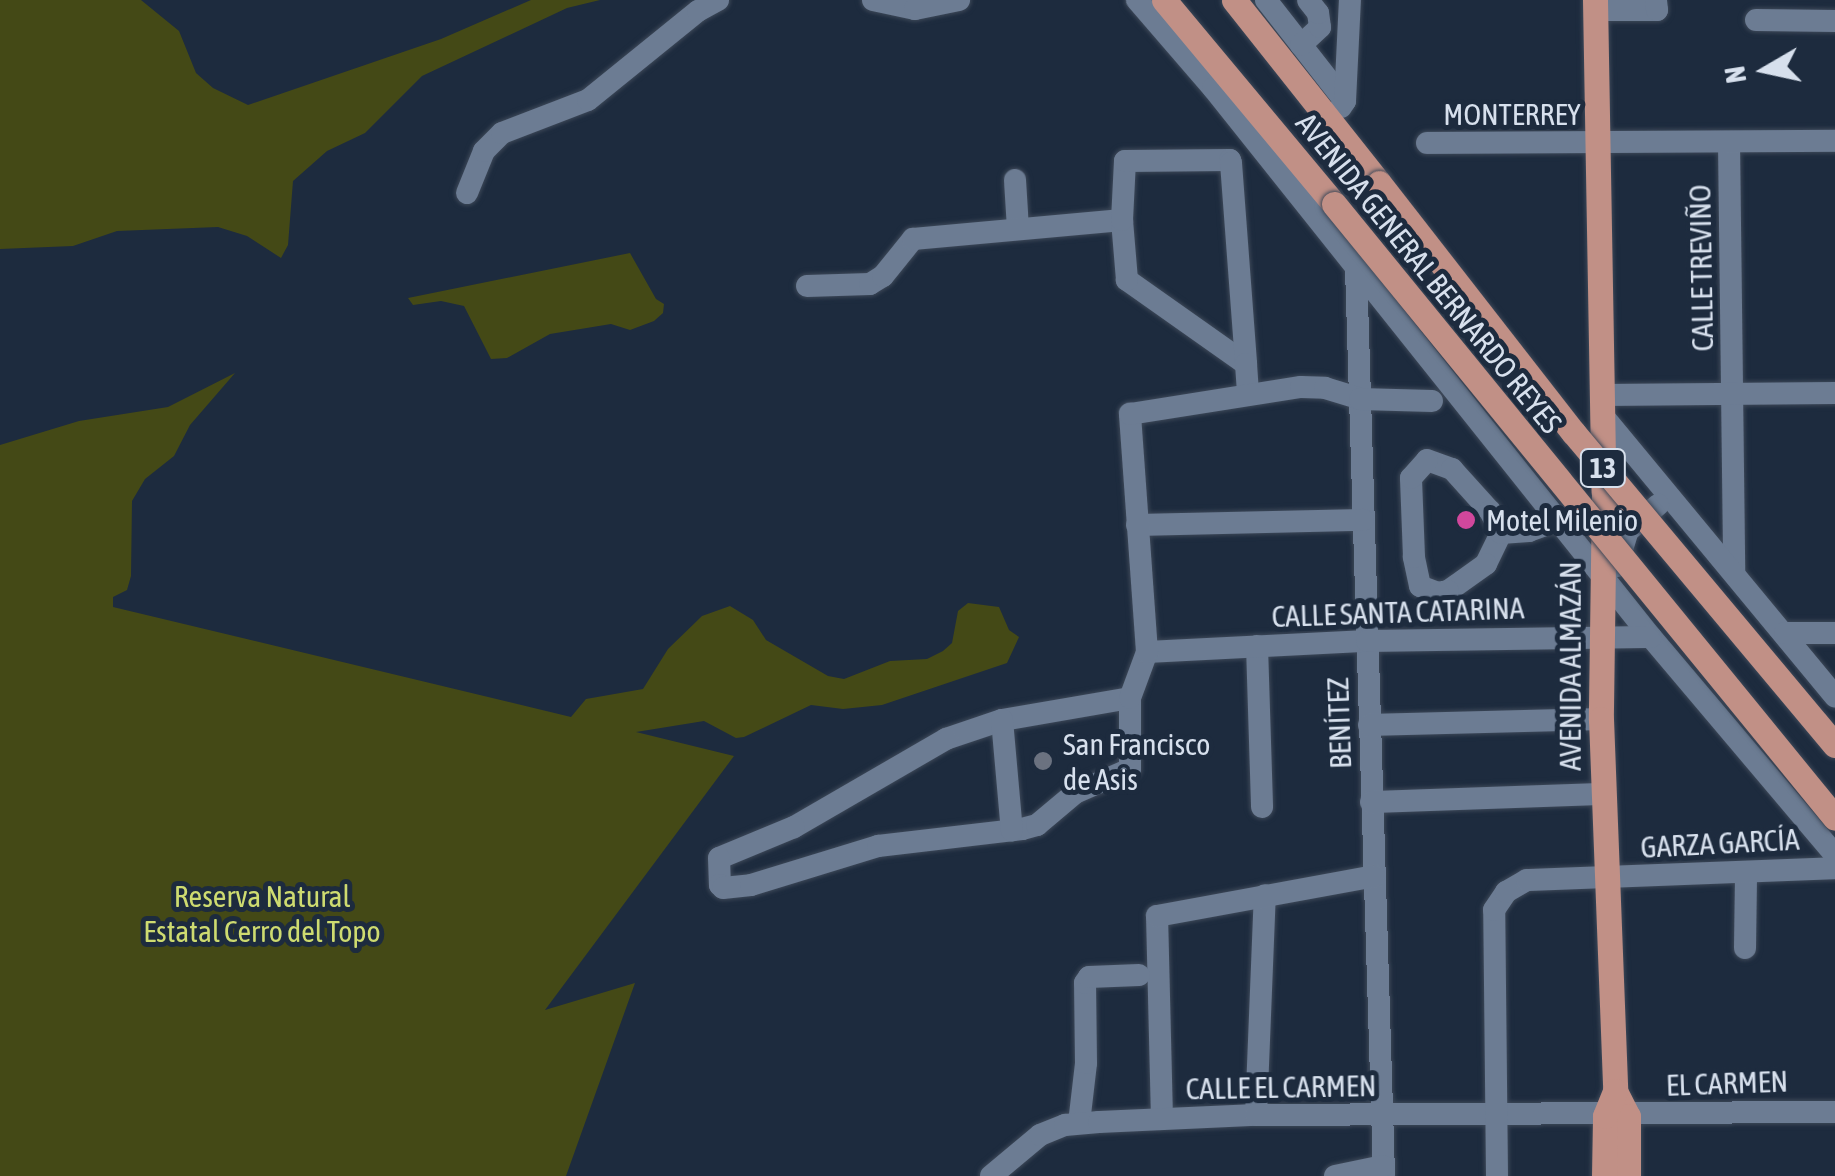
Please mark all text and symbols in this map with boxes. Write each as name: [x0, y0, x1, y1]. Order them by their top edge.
north arrow: [1715, 20, 1815, 120]
text: N: [1718, 64, 1752, 85]
street label: MONTERREY: [1443, 96, 1581, 132]
street label: AVENIDA GENERAL BERNARDO REYES: [1289, 106, 1569, 440]
street label: CALLE TREVIÑO: [1682, 184, 1720, 352]
road number: 13: [1578, 445, 1628, 491]
place label: Motel Milenio: [1486, 502, 1638, 538]
marker: Motel Milenio: [1455, 509, 1477, 531]
street label: AVENIDA ALMAZÁN: [1552, 561, 1588, 771]
street label: CALLE SANTA CATARINA: [1271, 590, 1525, 634]
street label: BENÍTEZ: [1319, 676, 1359, 770]
place label: San Francisco de Asis: [1063, 726, 1210, 796]
marker: San Francisco de Asis: [1032, 750, 1054, 772]
street label: GARZA GARCÍA: [1640, 821, 1800, 865]
park label: Reserva Natural Estatal Cerro del Topo: [143, 878, 381, 948]
street label: EL CARMEN: [1665, 1063, 1789, 1103]
street label: CALLE EL CARMEN: [1185, 1067, 1377, 1107]

